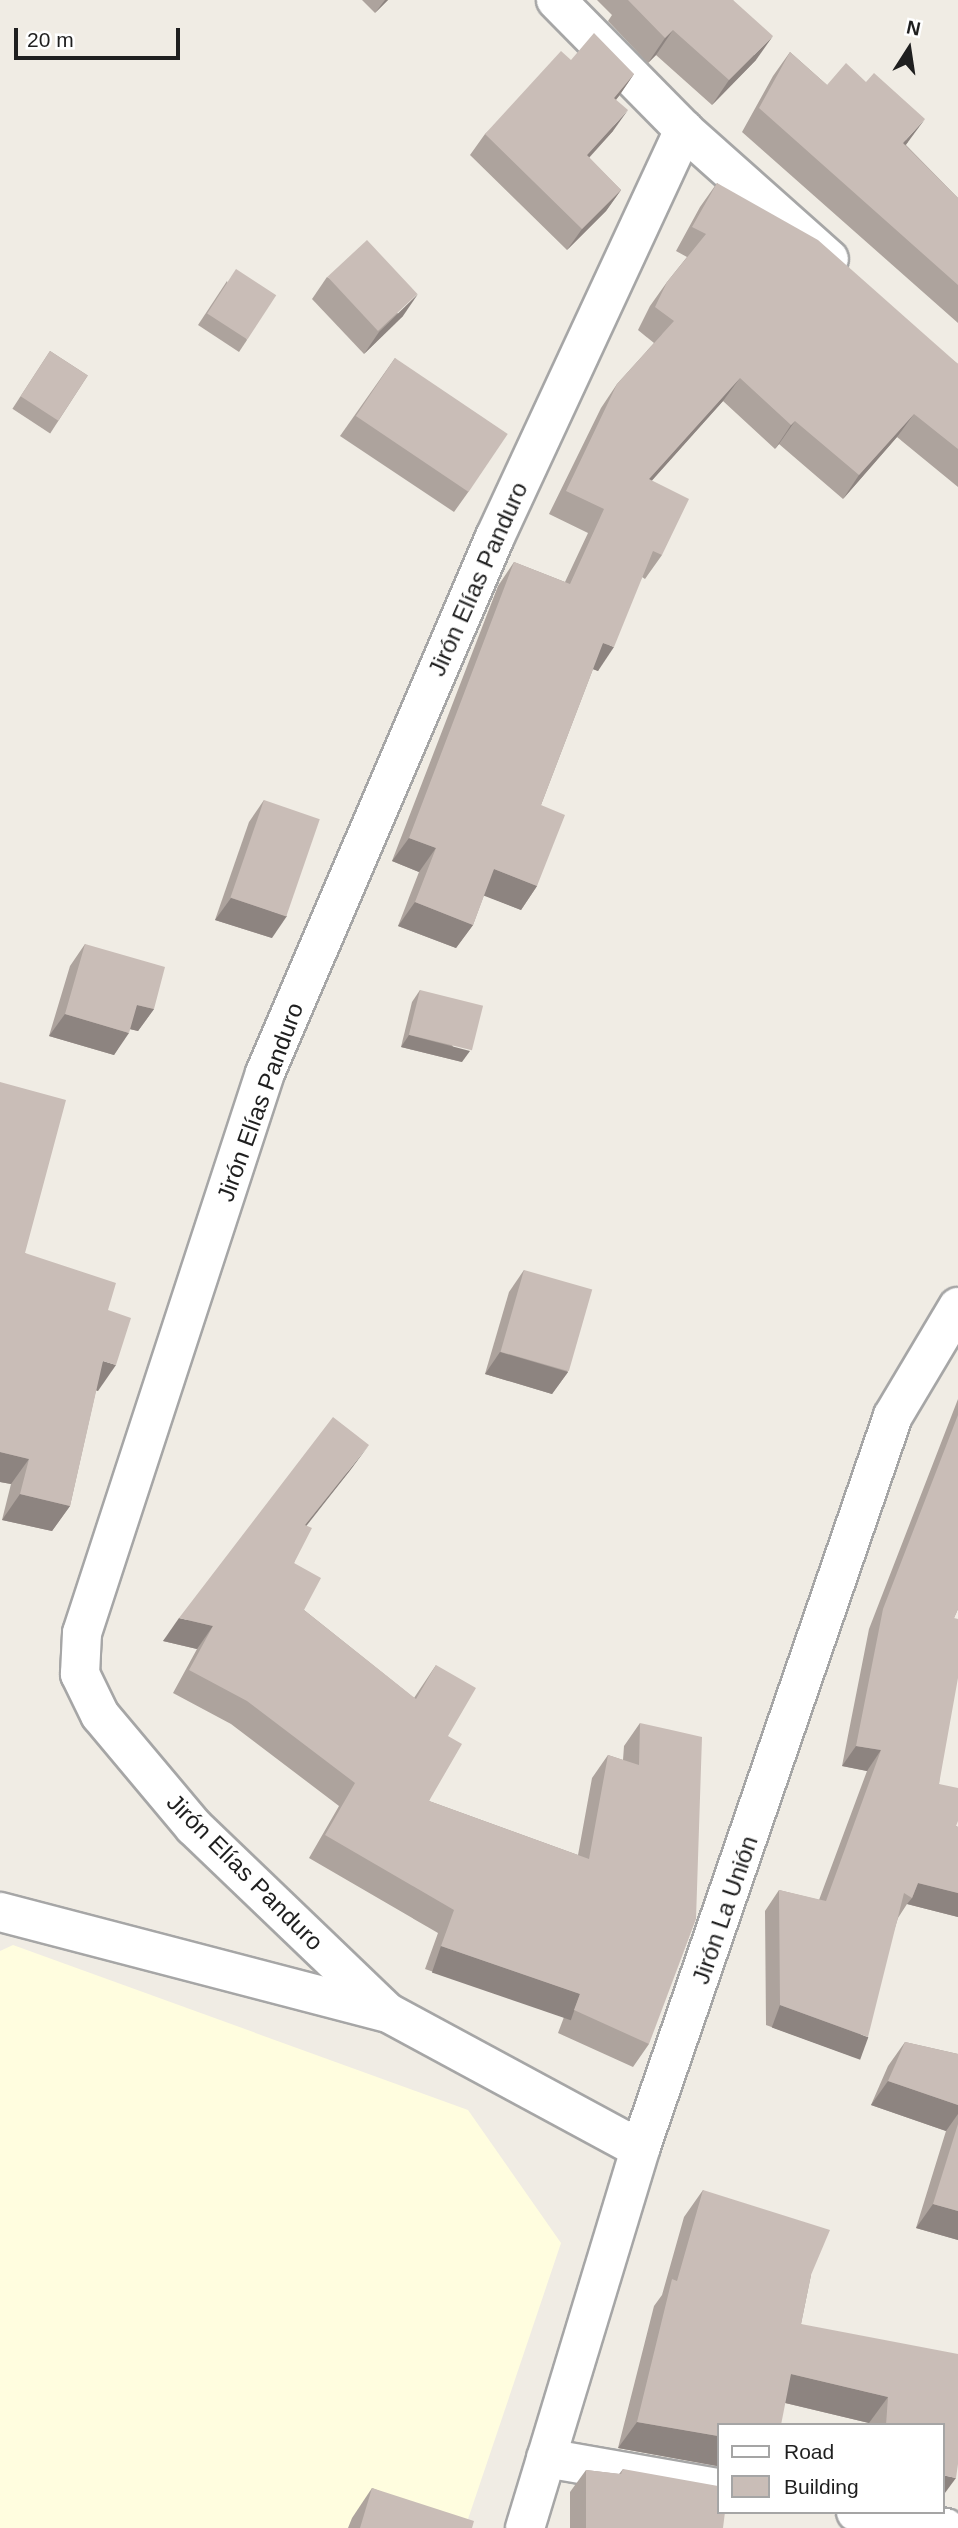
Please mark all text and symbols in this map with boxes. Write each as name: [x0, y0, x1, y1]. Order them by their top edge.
scale bar: [18, 14, 184, 58]
north arrow: [874, 14, 944, 84]
text: N: [905, 16, 922, 40]
text: 20 m: [27, 28, 74, 51]
street label: Jirón Elías Panduro: [422, 477, 534, 681]
street label: Jirón Elías Panduro: [211, 999, 309, 1205]
street label: Jirón Elías Panduro: [161, 1788, 329, 1956]
street label: Jirón La Unión: [686, 1832, 764, 1988]
legend: [716, 2423, 944, 2514]
text: Road: [784, 2440, 834, 2463]
text: Building: [784, 2475, 859, 2498]

